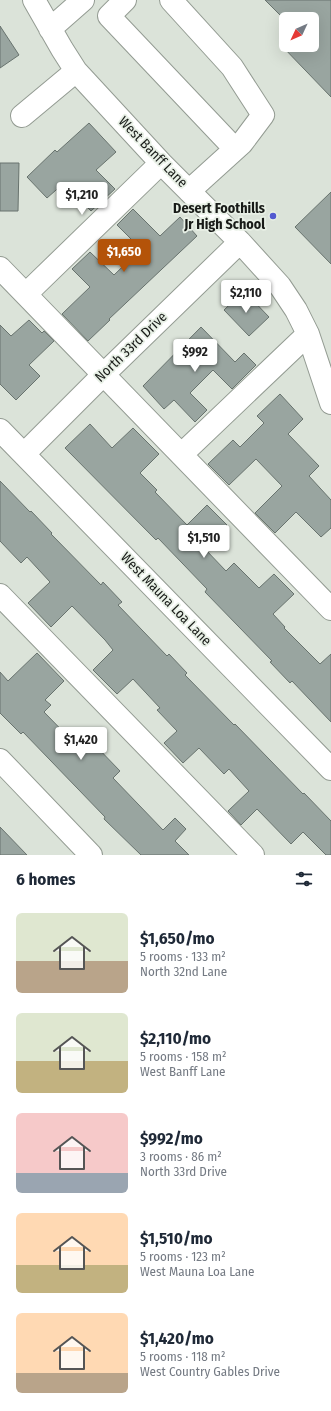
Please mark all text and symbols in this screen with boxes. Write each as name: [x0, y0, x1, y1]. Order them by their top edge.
north arrow: [279, 12, 319, 52]
map controls: [279, 12, 319, 52]
street label: West Banff Lane: [115, 113, 191, 191]
pin: $1,210: [49, 182, 115, 216]
text: $1,210: [66, 187, 98, 202]
place label: Desert Foothills Jr High School: [173, 200, 265, 233]
marker: Desert Foothills Jr High School: [268, 211, 278, 221]
pin: $1,650: [91, 239, 157, 273]
text: $1,650: [107, 244, 141, 259]
pin: $2,110: [213, 280, 279, 314]
text: $2,110: [230, 285, 262, 300]
street label: North 33rd Drive: [91, 308, 171, 386]
pin: $992: [171, 339, 219, 373]
text: $992: [182, 344, 208, 359]
pin: $1,510: [171, 525, 237, 559]
text: $1,510: [188, 530, 220, 545]
street label: West Mauna Loa Lane: [117, 549, 215, 649]
pin: $1,420: [48, 727, 114, 761]
text: $1,420: [64, 732, 98, 747]
icon: filters: [293, 868, 315, 890]
text: 6 homes: [16, 869, 75, 890]
text: $1,650/mo: [140, 928, 215, 949]
icon: home: [48, 929, 96, 977]
text: 5 rooms · 133 m²: [140, 949, 226, 964]
text: North 32nd Lane: [140, 964, 227, 979]
text: $2,110/mo: [140, 1028, 211, 1049]
icon: home: [48, 1029, 96, 1077]
text: 5 rooms · 158 m²: [140, 1049, 227, 1064]
text: West Banff Lane: [140, 1064, 226, 1079]
text: $992/mo: [140, 1128, 203, 1149]
icon: home: [48, 1129, 96, 1177]
text: 3 rooms · 86 m²: [140, 1149, 222, 1164]
text: North 33rd Drive: [140, 1164, 227, 1179]
text: $1,510/mo: [140, 1228, 212, 1249]
icon: home: [48, 1229, 96, 1277]
text: 5 rooms · 123 m²: [140, 1249, 226, 1264]
text: West Mauna Loa Lane: [140, 1264, 255, 1279]
text: $1,420/mo: [140, 1328, 214, 1349]
icon: home: [48, 1329, 96, 1377]
text: 5 rooms · 118 m²: [140, 1349, 225, 1364]
text: West Country Gables Drive: [140, 1364, 280, 1379]

